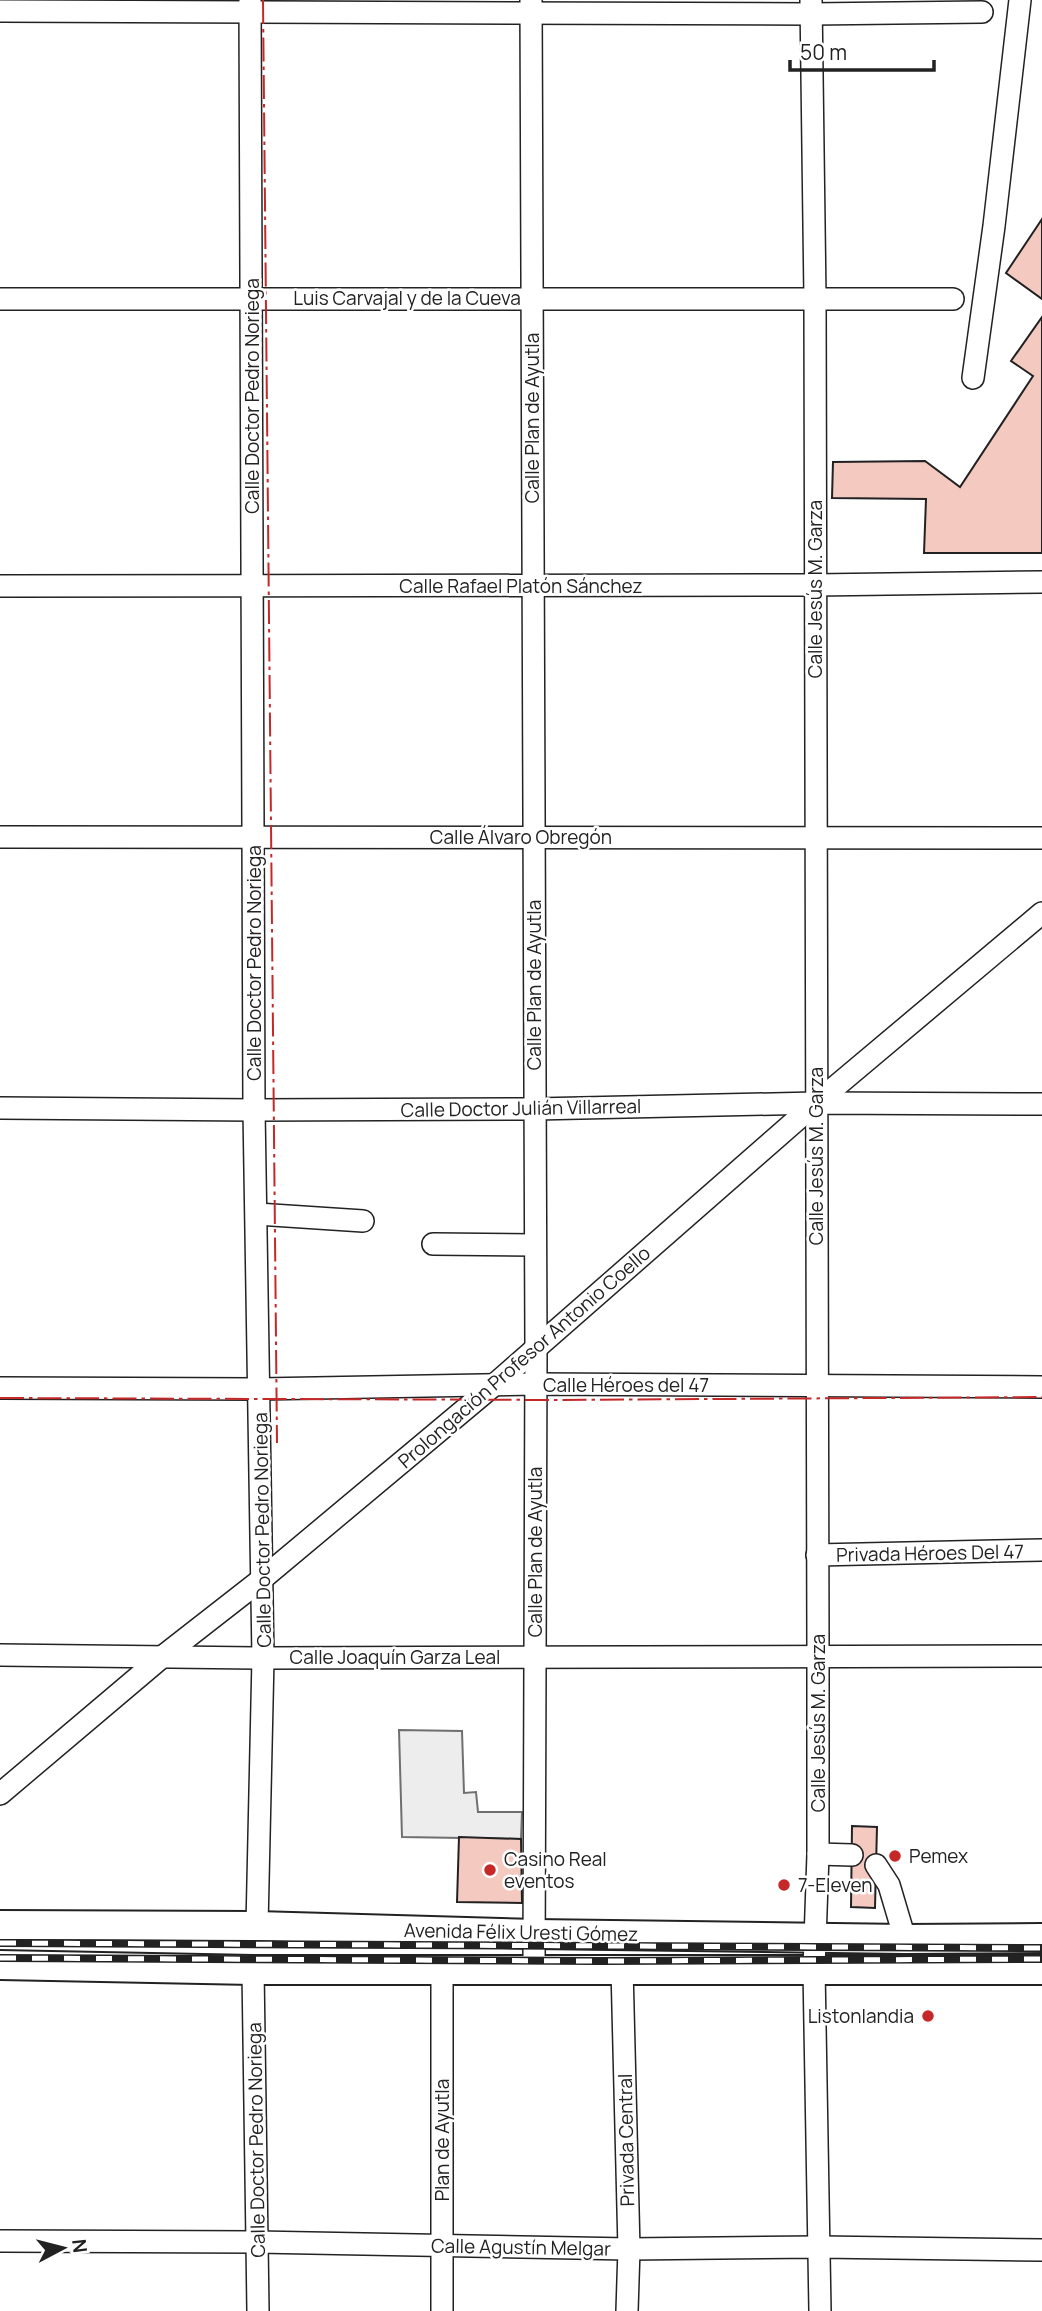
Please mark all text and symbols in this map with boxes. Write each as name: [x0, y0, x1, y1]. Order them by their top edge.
scale bar: [790, 28, 934, 72]
text: 50 m: [800, 38, 847, 66]
street label: Calle Doctor Pedro Noriega: [239, 278, 265, 514]
street label: Luis Carvajal y de la Cueva: [293, 285, 521, 311]
street label: Calle Plan de Ayutla: [519, 333, 545, 503]
street label: Calle Jesús M. Garza: [802, 500, 828, 678]
street label: Calle Rafael Platón Sánchez: [399, 573, 643, 599]
street label: Calle Álvaro Obregón: [430, 824, 612, 850]
street label: Calle Doctor Pedro Noriega: [241, 845, 267, 1081]
street label: Calle Plan de Ayutla: [521, 900, 547, 1070]
street label: Calle Jesús M. Garza: [803, 1067, 829, 1245]
street label: Calle Doctor Julián Villarreal: [401, 1093, 641, 1123]
street label: Prolongación Profesor Antonio Coello: [392, 1240, 656, 1474]
street label: Calle Héroes del 47: [543, 1372, 709, 1398]
street label: Calle Doctor Pedro Noriega: [247, 1412, 277, 1648]
street label: Calle Plan de Ayutla: [522, 1467, 548, 1637]
street label: Privada Héroes Del 47: [836, 1538, 1024, 1568]
street label: Calle Jesús M. Garza: [805, 1634, 831, 1812]
street label: Calle Joaquín Garza Leal: [290, 1644, 500, 1670]
place label: Pemex: [909, 1843, 968, 1869]
place label: Casino Real eventos: [504, 1846, 607, 1894]
marker: Pemex: [887, 1848, 903, 1864]
marker: Casino Real eventos: [482, 1862, 498, 1878]
place label: 7-Eleven: [798, 1872, 873, 1898]
marker: 7-Eleven: [776, 1877, 792, 1893]
street label: Avenida Félix Uresti Gómez: [404, 1917, 638, 1947]
place label: Listonlandia: [808, 2003, 914, 2029]
marker: Listonlandia: [920, 2008, 936, 2024]
street label: Calle Doctor Pedro Noriega: [241, 2022, 271, 2258]
street label: Privada Central: [612, 2073, 640, 2207]
street label: Plan de Ayutla: [429, 2079, 455, 2201]
north arrow: [28, 2213, 98, 2283]
street label: Calle Agustín Melgar: [431, 2232, 611, 2262]
text: N: [66, 2238, 94, 2254]

